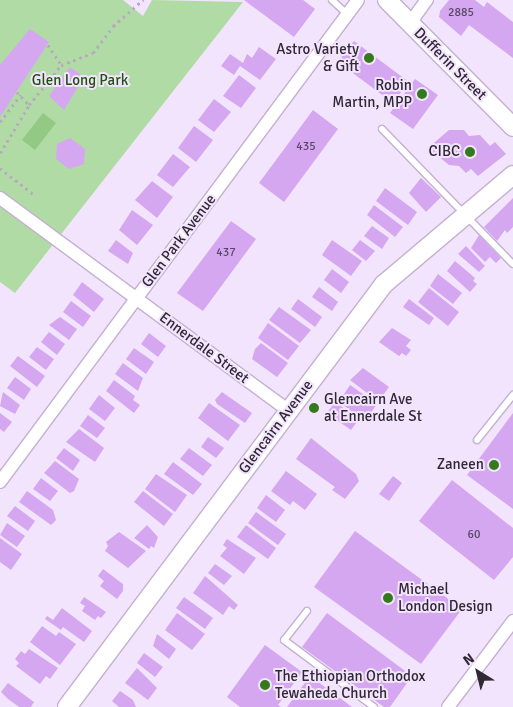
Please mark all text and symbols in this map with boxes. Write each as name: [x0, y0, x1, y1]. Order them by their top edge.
house number: 2885: [448, 6, 474, 20]
street label: Dufferin Street: [410, 24, 490, 104]
place label: Astro Variety & Gift: [276, 40, 359, 75]
marker: Astro Variety & Gift: [363, 52, 375, 64]
park label: Glen Long Park: [32, 72, 128, 90]
place label: Robin Martin, MPP: [332, 76, 412, 111]
marker: Robin Martin, MPP: [416, 88, 428, 100]
house number: 435: [296, 140, 316, 154]
place label: CIBC: [429, 143, 460, 161]
marker: CIBC: [464, 146, 476, 158]
street label: Glen Park Avenue: [138, 191, 220, 291]
house number: 437: [216, 246, 236, 260]
street label: Ennerdale Street: [156, 308, 252, 388]
street label: Glencairn Avenue: [235, 377, 317, 477]
place label: Glencairn Ave at Ennerdale St: [324, 390, 422, 425]
marker: Glencairn Ave at Ennerdale St: [308, 402, 320, 414]
place label: Zaneen: [437, 456, 484, 474]
marker: Zaneen: [488, 459, 500, 471]
house number: 60: [468, 528, 480, 542]
place label: Michael London Design: [398, 580, 493, 615]
marker: Michael London Design: [382, 592, 394, 604]
north arrow: [453, 647, 503, 697]
text: N: [460, 650, 478, 669]
place label: The Ethiopian Orthodox Tewaheda Church: [275, 667, 425, 702]
marker: The Ethiopian Orthodox Tewaheda Church: [259, 679, 271, 691]

